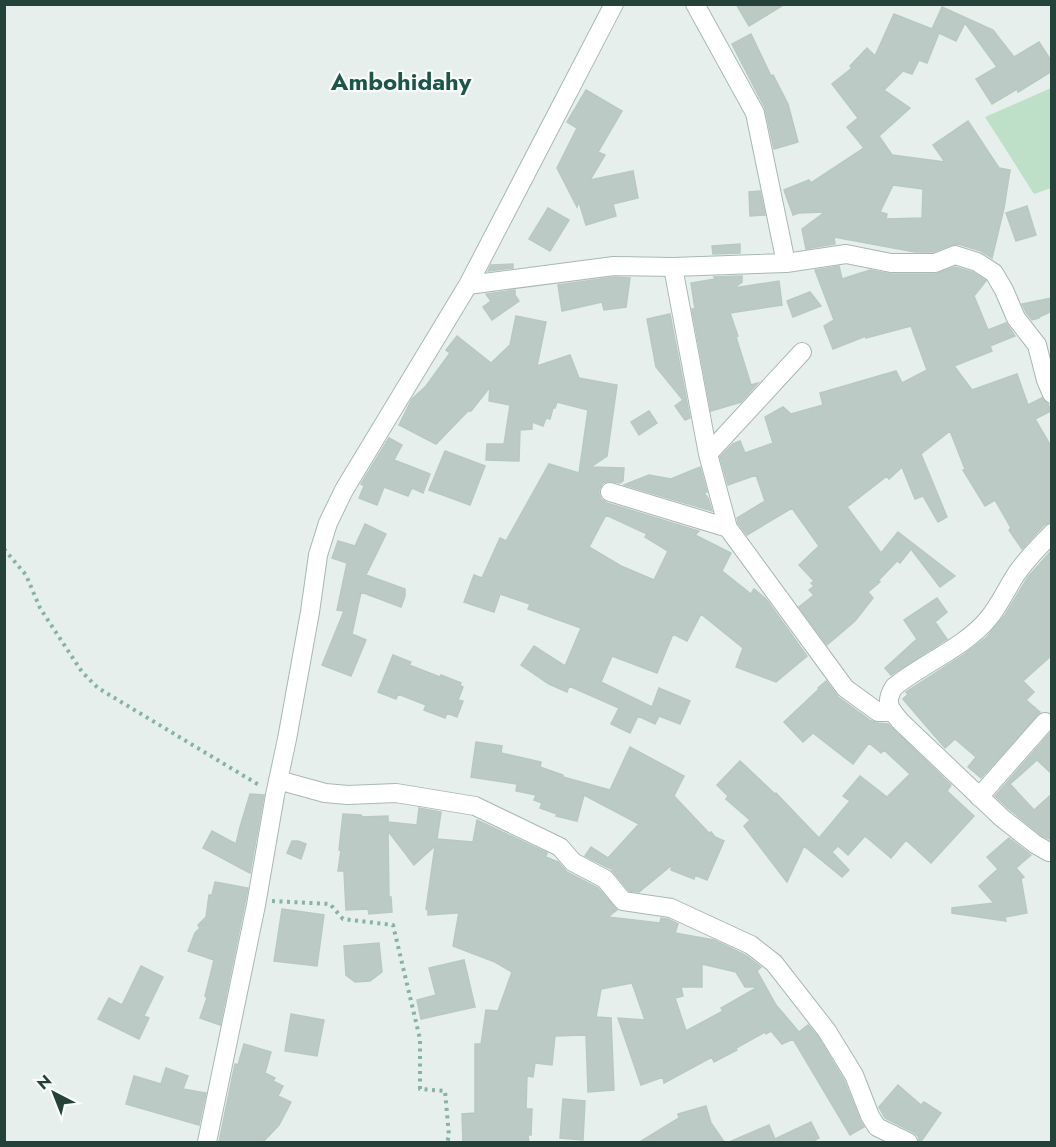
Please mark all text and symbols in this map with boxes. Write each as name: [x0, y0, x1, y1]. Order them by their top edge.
district label: Ambohidahy: [330, 64, 472, 99]
north arrow: [24, 1063, 84, 1123]
text: N: [32, 1069, 57, 1095]

